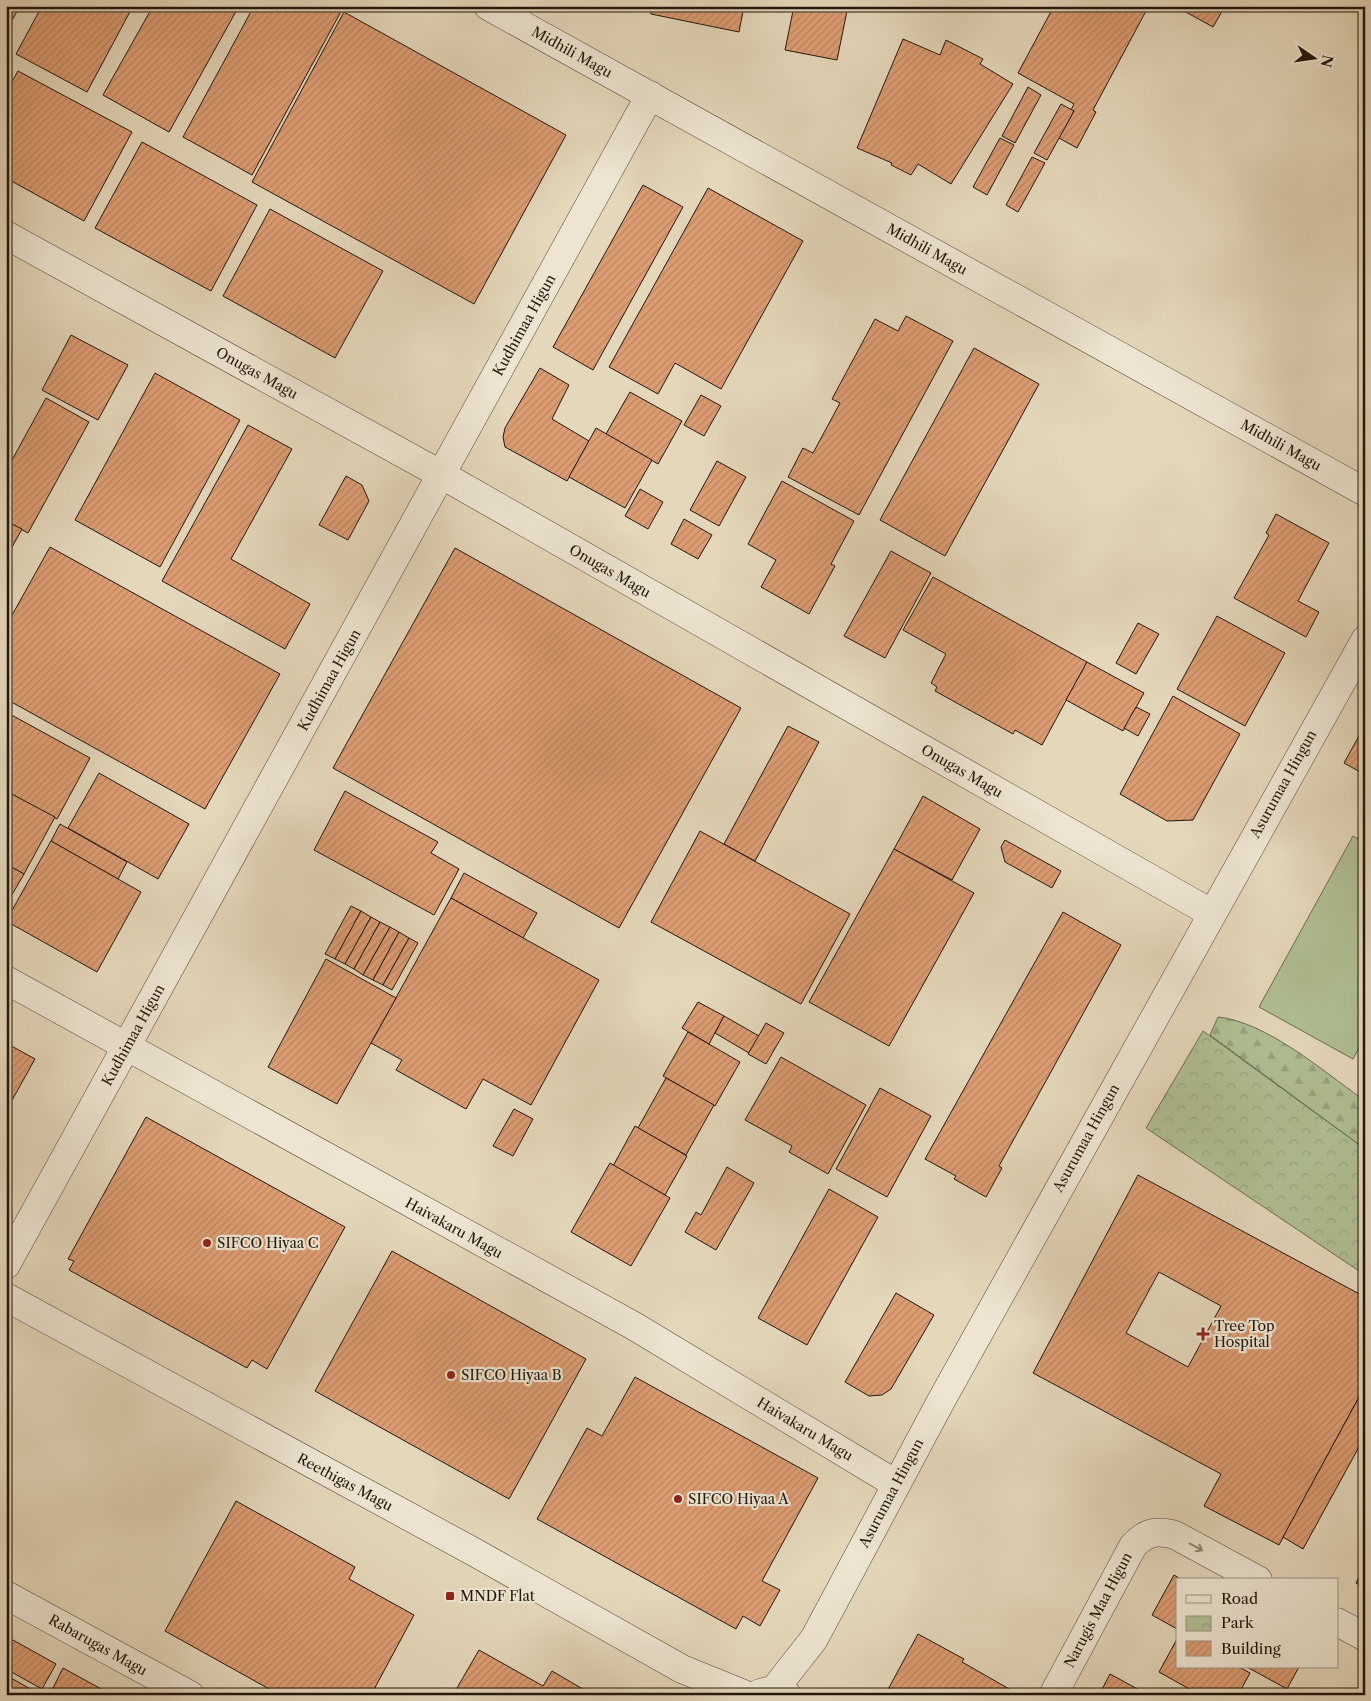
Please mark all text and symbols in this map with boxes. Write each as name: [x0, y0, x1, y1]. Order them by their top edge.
street label: Midhili Magu: [528, 22, 616, 82]
north arrow: [1288, 32, 1338, 82]
text: N: [1317, 53, 1337, 69]
street label: Midhili Magu: [883, 219, 971, 279]
street label: Kudhimaa Higun: [489, 271, 559, 379]
street label: Onugas Magu: [213, 343, 301, 403]
street label: Midhili Magu: [1237, 415, 1325, 475]
street label: Onugas Magu: [566, 540, 654, 602]
street label: Kudhimaa Higun: [294, 626, 364, 734]
street label: Asurumaa Hingun: [1245, 727, 1320, 842]
street label: Onugas Magu: [918, 740, 1006, 802]
street label: Kudhimaa Higun: [98, 981, 168, 1089]
street label: Asurumaa Hingun: [1048, 1081, 1123, 1196]
street label: Haivakaru Magu: [402, 1194, 506, 1262]
place label: SIFCO Hiyaa C: [217, 1234, 319, 1252]
marker: SIFCO Hiyaa C: [201, 1237, 213, 1249]
place label: Tree Top Hospital: [1214, 1317, 1275, 1351]
marker: Tree Top Hospital: [1196, 1327, 1210, 1341]
place label: SIFCO Hiyaa B: [461, 1366, 562, 1384]
marker: SIFCO Hiyaa B: [445, 1369, 457, 1381]
street label: Haivakaru Magu: [754, 1393, 857, 1465]
street label: Asurumaa Hingun: [854, 1435, 927, 1551]
street label: Reethigas Magu: [294, 1449, 396, 1515]
place label: SIFCO Hiyaa A: [688, 1490, 789, 1508]
marker: SIFCO Hiyaa A: [672, 1493, 684, 1505]
one-way arrow: [1188, 1543, 1203, 1552]
street label: Narugis Maa Higun: [1060, 1549, 1136, 1671]
legend: [1176, 1578, 1338, 1668]
place label: MNDF Flat: [460, 1587, 535, 1605]
text: Road: [1221, 1589, 1258, 1608]
marker: MNDF Flat: [444, 1590, 456, 1602]
street label: Rabarugas Magu: [46, 1610, 151, 1680]
text: Park: [1221, 1613, 1255, 1632]
text: Building: [1221, 1639, 1281, 1658]

